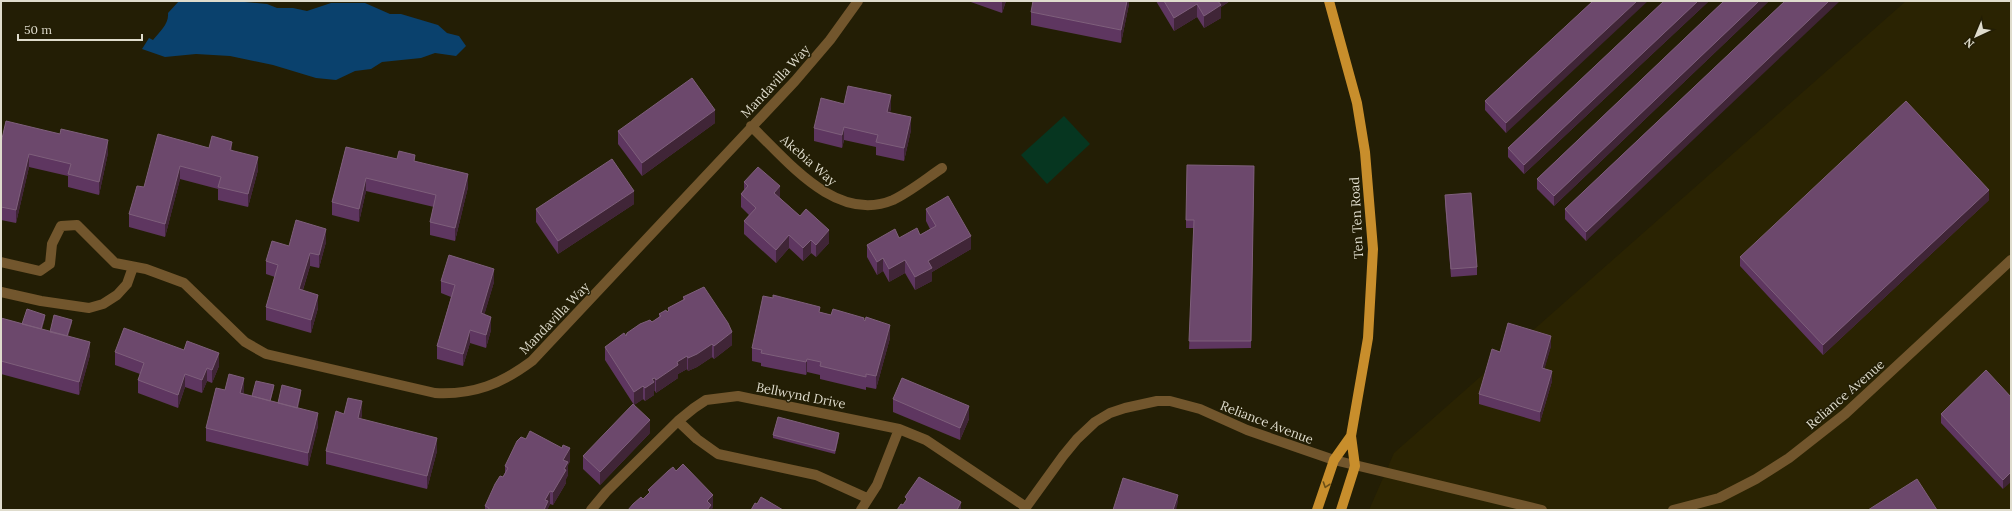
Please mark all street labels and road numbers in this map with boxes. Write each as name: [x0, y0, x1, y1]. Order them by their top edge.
street label: Mandavilla Way: [737, 41, 814, 122]
street label: Akebia Way: [776, 131, 840, 190]
street label: Ten Ten Road: [1346, 176, 1367, 259]
street label: Mandavilla Way: [516, 278, 593, 358]
street label: Reliance Avenue: [1803, 356, 1888, 433]
street label: Bellwynd Drive: [755, 378, 847, 413]
street label: Reliance Avenue: [1218, 397, 1316, 448]

